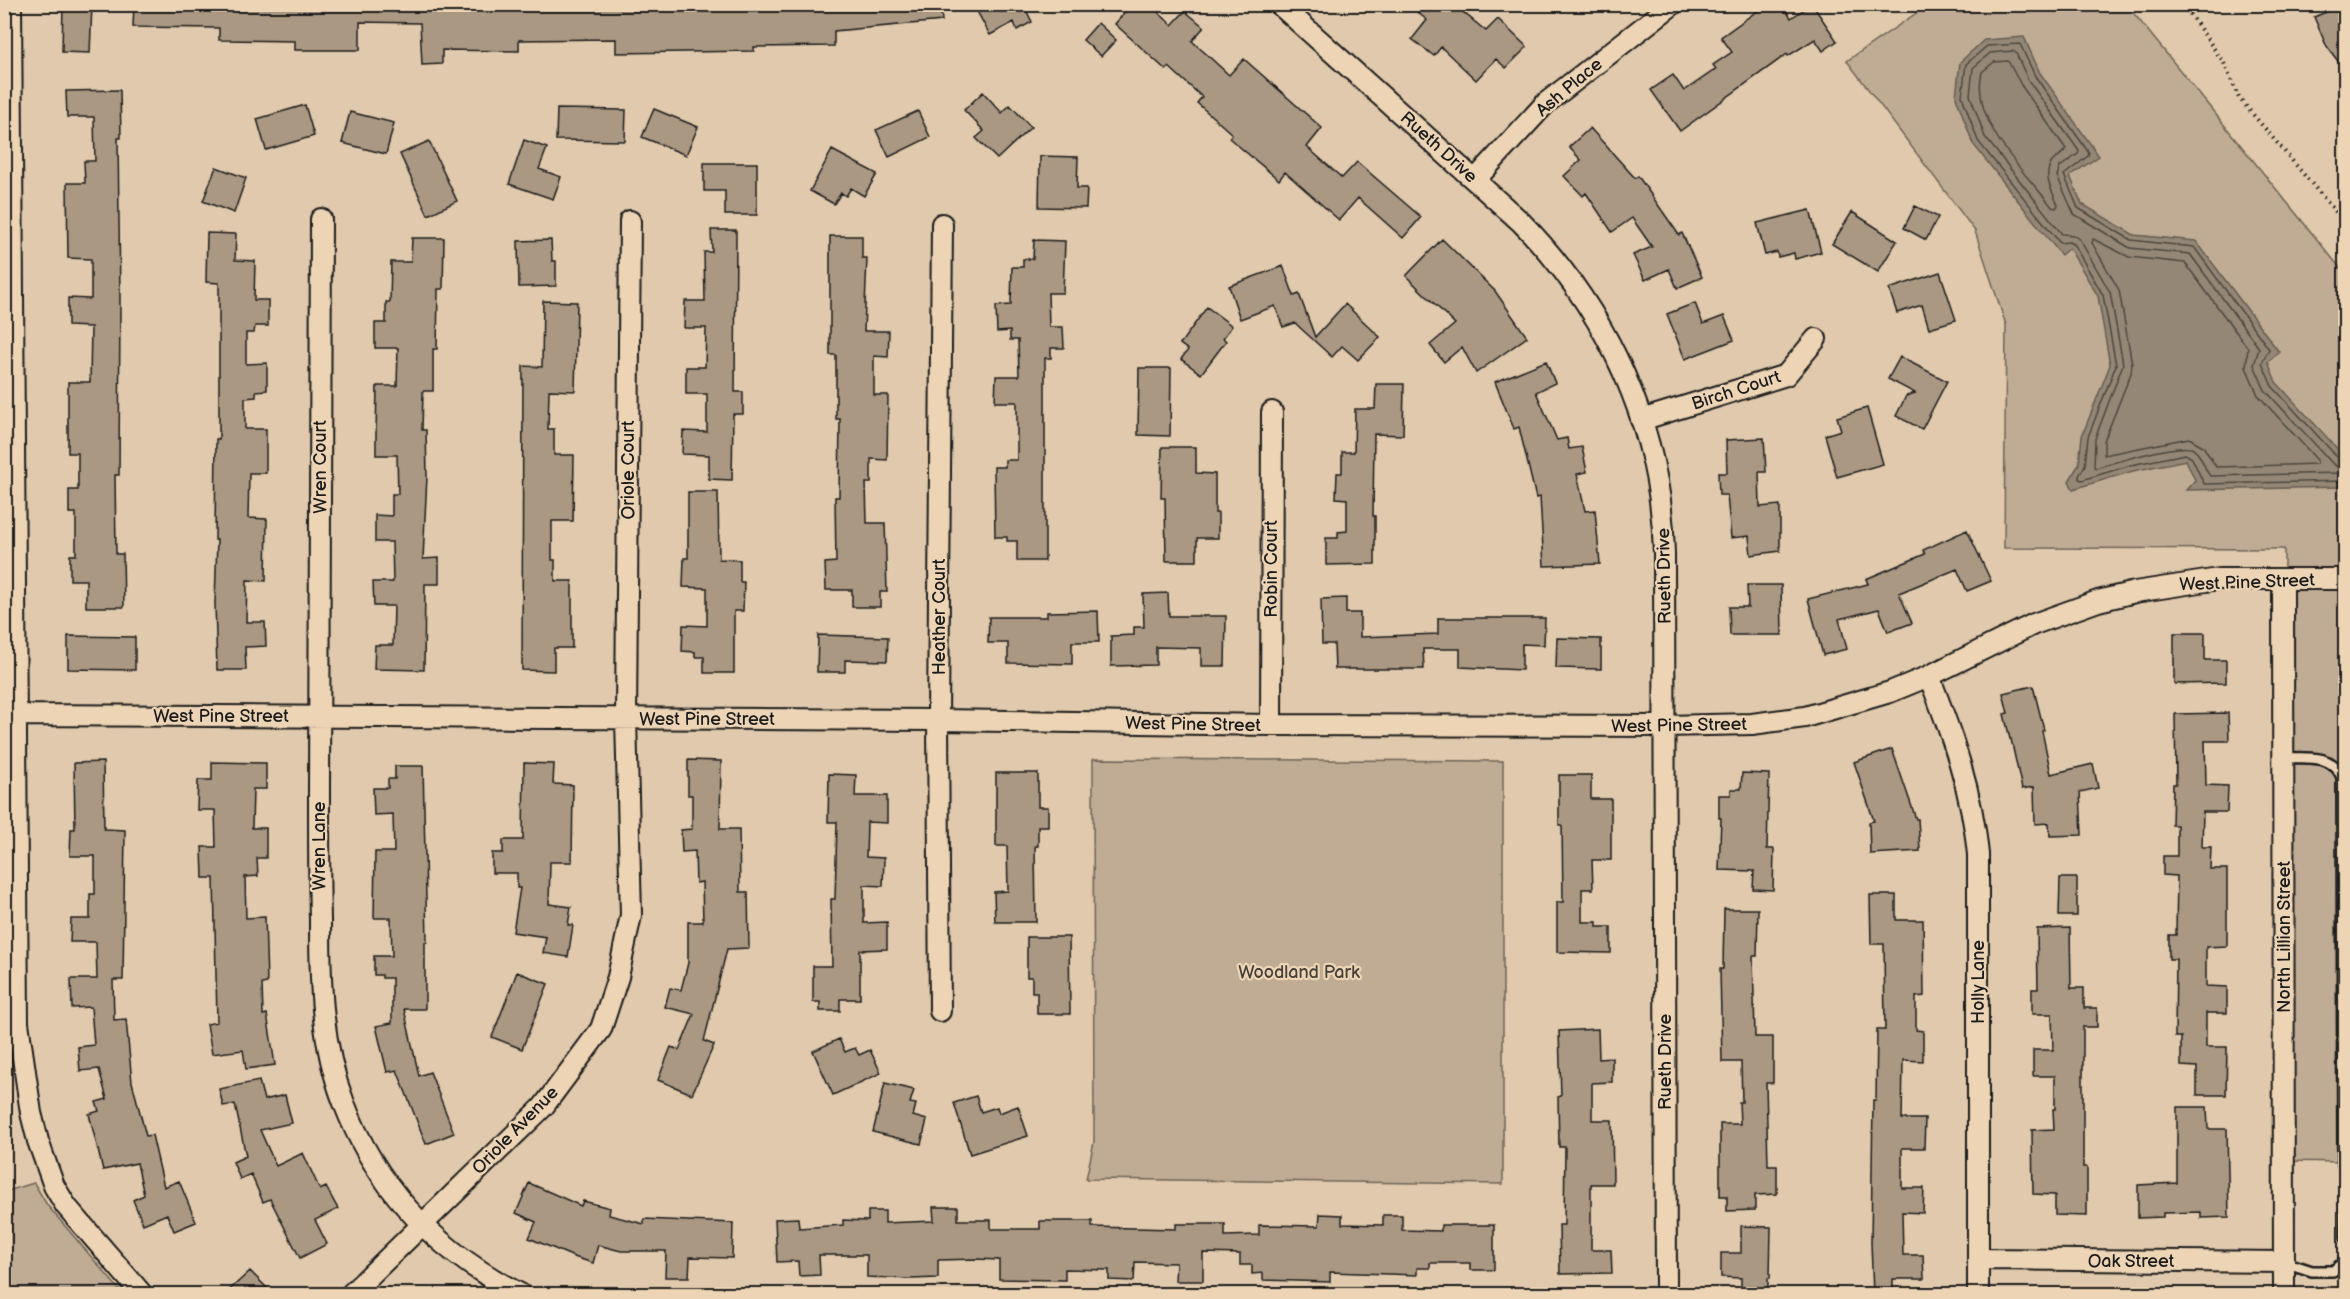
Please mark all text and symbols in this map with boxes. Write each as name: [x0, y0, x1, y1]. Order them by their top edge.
street label: Ash Place: [1532, 54, 1607, 121]
street label: Rueth Drive: [1396, 107, 1482, 188]
street label: Birch Court: [1689, 366, 1784, 415]
street label: Wren Court: [310, 420, 331, 514]
street label: Oriole Court: [618, 420, 639, 520]
street label: Robin Court: [1261, 520, 1282, 618]
street label: Rueth Drive: [1653, 527, 1676, 624]
street label: Heather Court: [929, 558, 950, 675]
street label: West Pine Street: [2179, 570, 2316, 595]
street label: West Pine Street: [153, 706, 289, 727]
street label: West Pine Street: [639, 709, 775, 730]
street label: West Pine Street: [1125, 713, 1261, 736]
street label: West Pine Street: [1611, 714, 1747, 737]
street label: Wren Lane: [309, 801, 330, 891]
street label: North Lillian Street: [2274, 861, 2295, 1013]
street label: Holly Lane: [1968, 940, 1989, 1024]
park label: Woodland Park: [1238, 962, 1360, 983]
street label: Rueth Drive: [1655, 1014, 1676, 1110]
street label: Oriole Avenue: [468, 1082, 563, 1179]
street label: Oak Street: [2088, 1251, 2175, 1272]

